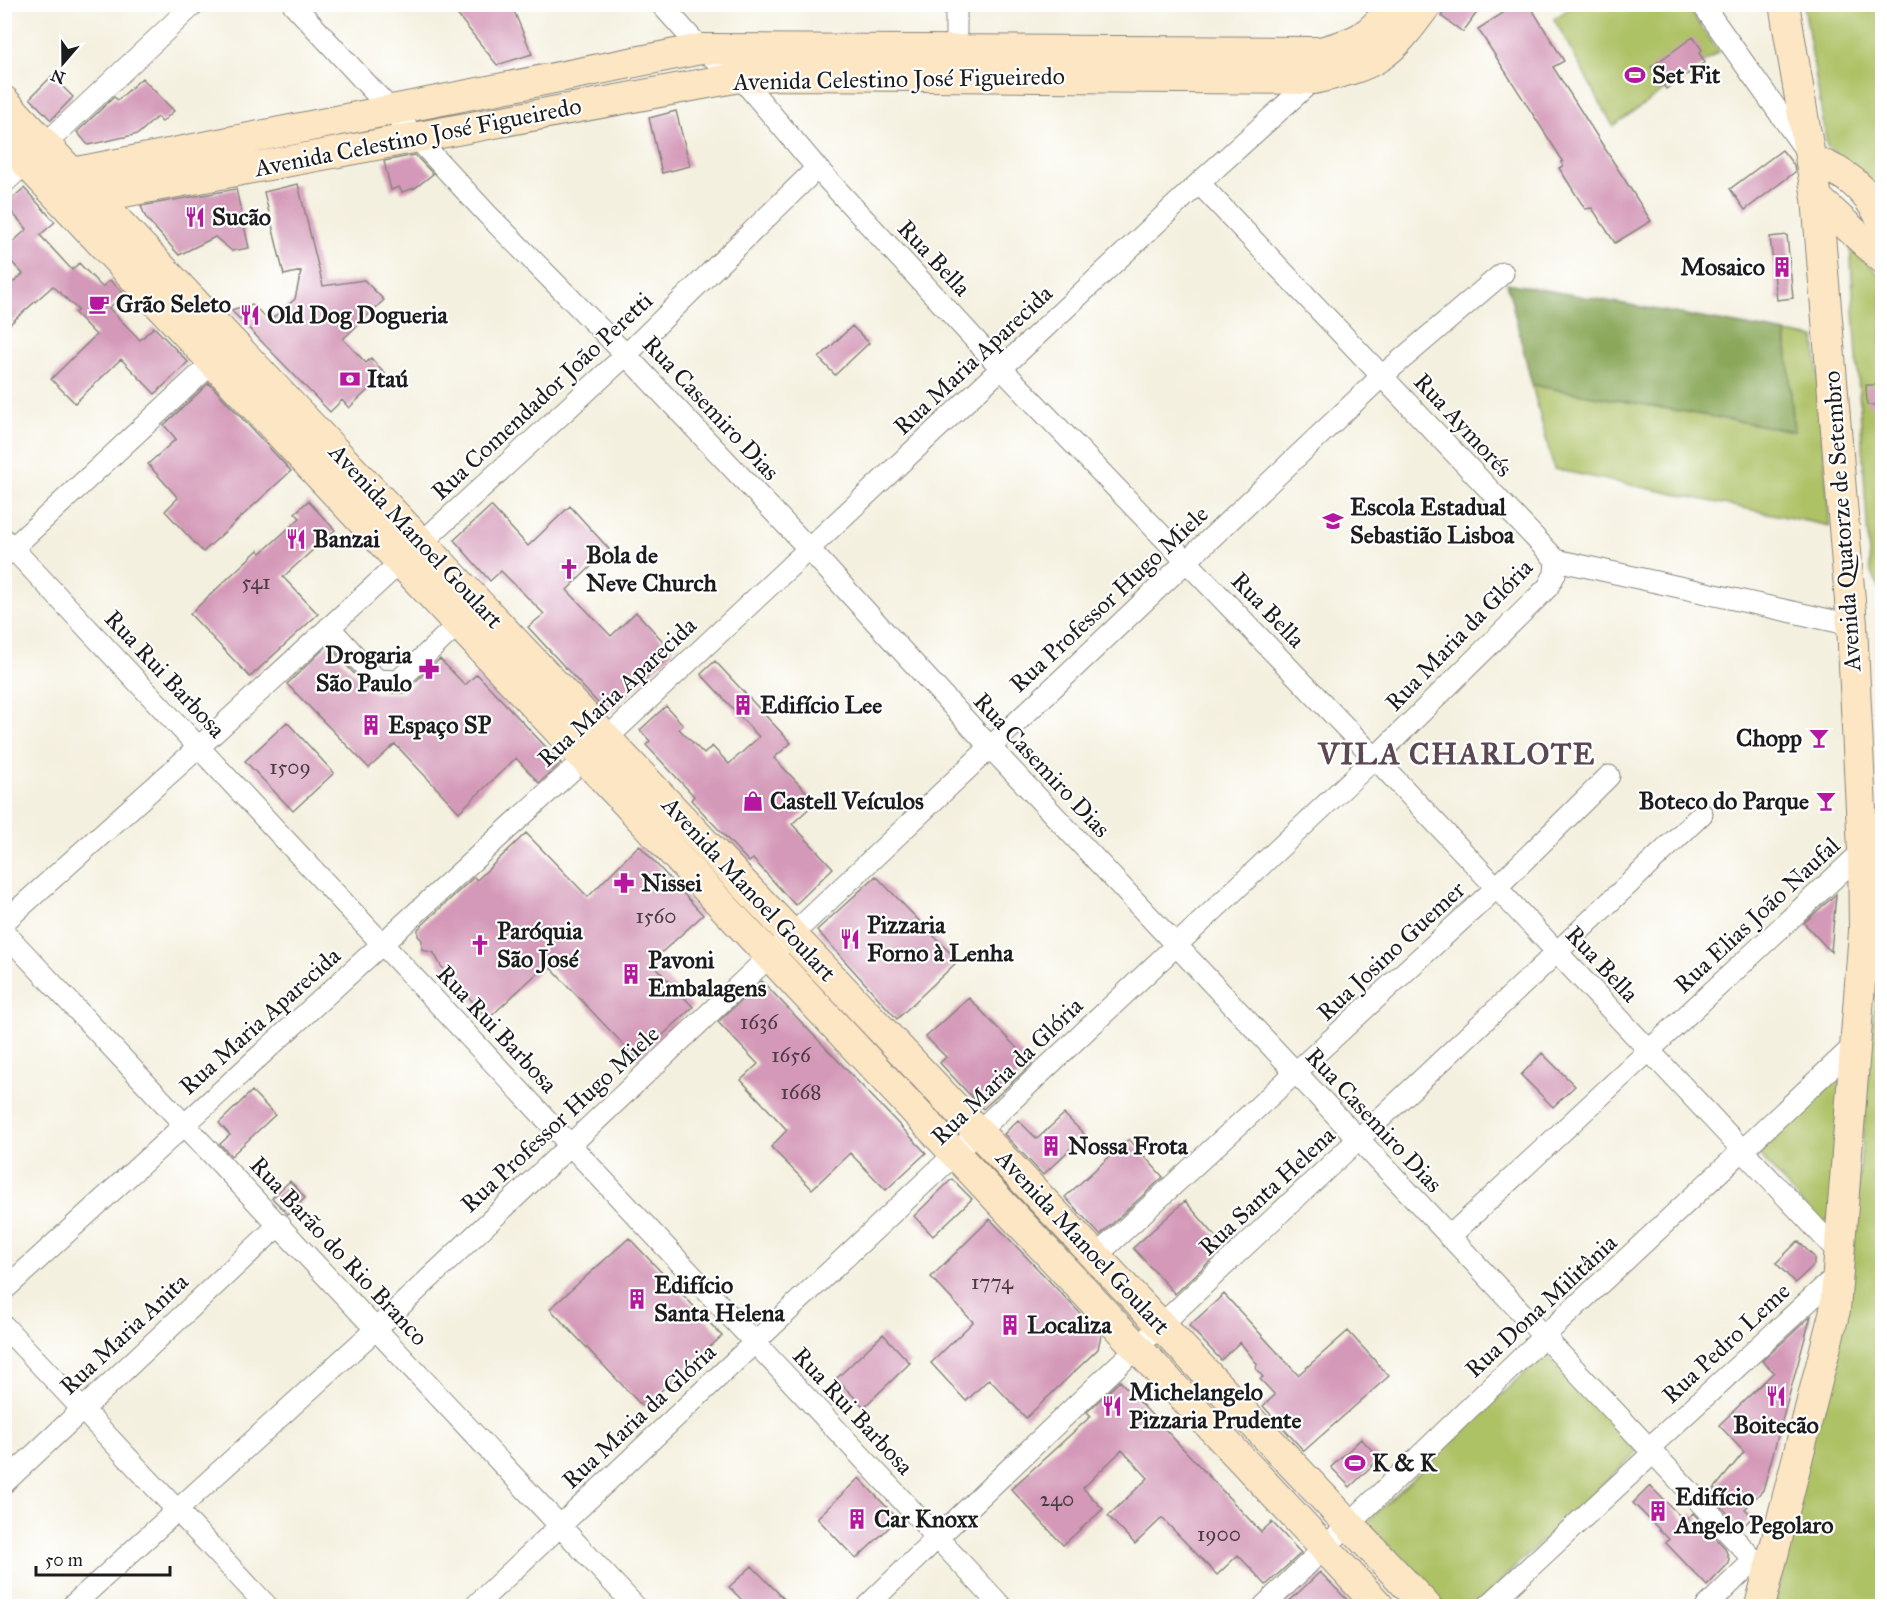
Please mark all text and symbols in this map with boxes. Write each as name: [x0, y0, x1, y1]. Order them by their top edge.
north arrow: [33, 33, 93, 93]
place label: Set Fit: [1652, 60, 1721, 90]
street label: Avenida Celestino José Figueiredo: [732, 61, 1065, 97]
sports icon: Set Fit: [1623, 63, 1647, 87]
text: N: [48, 65, 68, 88]
street label: Avenida Celestino José Figueiredo: [251, 91, 584, 184]
place label: Sucão: [212, 202, 271, 232]
restaurant icon: Sucão: [183, 205, 207, 229]
street label: Rua Bella: [891, 213, 978, 303]
place label: Mosaico: [1680, 252, 1765, 282]
building icon: Mosaico: [1770, 255, 1794, 279]
street label: Rua Maria Aparecida: [887, 278, 1059, 441]
street label: Rua Comendador João Peretti: [425, 285, 659, 506]
place label: Grão Seleto: [116, 289, 231, 319]
cafe icon: Grão Seleto: [87, 292, 111, 316]
place label: Old Dog Dogueria: [267, 300, 449, 330]
restaurant icon: Old Dog Dogueria: [238, 303, 262, 327]
street label: Rua Casemiro Dias: [636, 329, 786, 487]
place label: Itaú: [367, 364, 408, 394]
bank icon: Itaú: [338, 367, 362, 391]
street label: Rua Aymorés: [1407, 367, 1519, 483]
street label: Avenida Quatorze de Setembro: [1817, 370, 1868, 673]
street label: Avenida Manoel Goulart: [322, 437, 510, 635]
place label: Escola Estadual Sebastião Lisboa: [1350, 492, 1515, 550]
street label: Rua Professor Hugo Miele: [1003, 499, 1215, 699]
school or university icon: Escola Estadual Sebastião Lisboa: [1321, 509, 1345, 533]
place label: Banzai: [313, 524, 380, 554]
restaurant icon: Banzai: [284, 527, 308, 551]
place label: Bola de Neve Church: [586, 540, 718, 598]
street label: Rua Maria da Glória: [1379, 552, 1540, 717]
church icon: Bola de Neve Church: [557, 557, 581, 581]
street label: Rua Bella: [1225, 566, 1312, 655]
house number: 541: [241, 569, 271, 595]
street label: Rua Rui Barbosa: [98, 604, 232, 745]
street label: Rua Maria Aparecida: [531, 610, 703, 773]
place label: Drogaria São Paulo: [316, 640, 413, 698]
pharmacy icon: Drogaria São Paulo: [417, 657, 441, 681]
street label: Rua Casemiro Dias: [967, 686, 1117, 844]
place label: Edifício Lee: [760, 690, 882, 720]
building icon: Edifício Lee: [731, 693, 755, 717]
place label: Espaço SP: [388, 710, 491, 740]
building icon: Espaço SP: [359, 713, 383, 737]
place label: Chopp: [1736, 723, 1802, 753]
bar icon: Chopp: [1807, 726, 1831, 750]
district label: VILA CHARLOTE: [1317, 736, 1596, 772]
house number: 1509: [269, 754, 311, 780]
place label: Castell Veículos: [770, 786, 924, 816]
place label: Boteco do Parque: [1639, 786, 1809, 816]
shop icon: Castell Veículos: [741, 789, 765, 813]
bar icon: Boteco do Parque: [1814, 789, 1838, 813]
street label: Avenida Manoel Goulart: [655, 790, 843, 988]
street label: Rua Elias João Naufal: [1668, 830, 1846, 999]
place label: Nissei: [641, 868, 702, 898]
pharmacy icon: Nissei: [612, 871, 636, 895]
street label: Rua Josino Guemer: [1311, 875, 1471, 1027]
house number: 1560: [636, 903, 676, 929]
place label: Pizzaria Forno à Lenha: [867, 910, 1014, 968]
place label: Paróquia São José: [497, 916, 583, 974]
street label: Rua Bella: [1559, 919, 1646, 1009]
restaurant icon: Pizzaria Forno à Lenha: [838, 927, 862, 951]
church icon: Paróquia São José: [468, 933, 492, 957]
street label: Rua Maria Aparecida: [173, 940, 347, 1101]
place label: Pavoni Embalagens: [648, 945, 767, 1003]
street label: Rua Rui Barbosa: [430, 959, 564, 1100]
building icon: Pavoni Embalagens: [619, 962, 643, 986]
street label: Rua Maria da Glória: [925, 990, 1090, 1151]
house number: 1636: [740, 1009, 779, 1035]
street label: Rua Professor Hugo Miele: [454, 1019, 666, 1219]
street label: Rua Casemiro Dias: [1299, 1041, 1449, 1199]
house number: 1656: [771, 1042, 812, 1068]
house number: 1668: [781, 1079, 821, 1105]
street label: Rua Santa Helena: [1193, 1120, 1342, 1262]
place label: Nossa Frota: [1068, 1131, 1189, 1161]
building icon: Nossa Frota: [1039, 1134, 1063, 1158]
street label: Avenida Manoel Goulart: [989, 1143, 1177, 1341]
street label: Rua Barão do Rio Branco: [243, 1150, 435, 1352]
street label: Rua Dona Militânia: [1459, 1227, 1624, 1384]
street label: Rua Maria Anita: [54, 1266, 195, 1401]
house number: 1774: [971, 1269, 1014, 1295]
place label: Edifício Santa Helena: [654, 1270, 786, 1328]
street label: Rua Pedro Leme: [1656, 1276, 1796, 1410]
building icon: Edifício Santa Helena: [625, 1287, 649, 1311]
place label: Localiza: [1027, 1310, 1112, 1340]
building icon: Localiza: [998, 1313, 1022, 1337]
street label: Rua Maria da Glória: [556, 1336, 723, 1495]
street label: Rua Rui Barbosa: [786, 1341, 920, 1482]
place label: Michelangelo Pizzaria Prudente: [1129, 1377, 1302, 1435]
restaurant icon: Boitecão: [1764, 1384, 1788, 1408]
restaurant icon: Michelangelo Pizzaria Prudente: [1100, 1394, 1124, 1418]
place label: Boitecão: [1733, 1410, 1819, 1440]
place label: K & K: [1372, 1448, 1438, 1478]
sports icon: K & K: [1343, 1451, 1367, 1475]
place label: Edifício Angelo Pegolaro: [1673, 1482, 1833, 1540]
house number: 240: [1040, 1486, 1074, 1512]
building icon: Edifício Angelo Pegolaro: [1646, 1499, 1670, 1523]
place label: Car Knoxx: [874, 1504, 978, 1534]
building icon: Car Knoxx: [845, 1507, 869, 1531]
house number: 1900: [1197, 1521, 1241, 1547]
scale bar: [36, 1539, 170, 1577]
text: 50 m: [45, 1549, 83, 1571]

